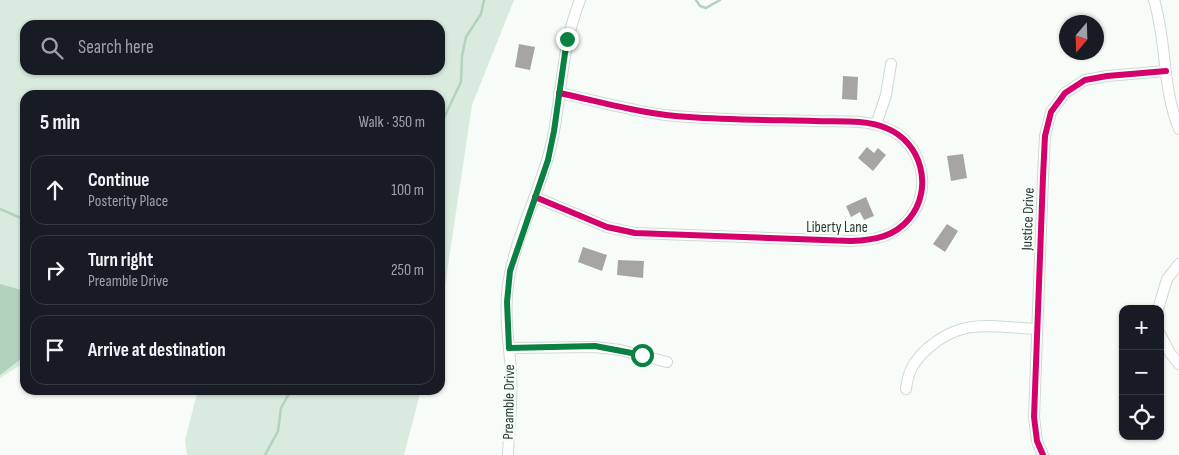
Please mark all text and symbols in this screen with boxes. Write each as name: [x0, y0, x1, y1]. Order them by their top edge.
north arrow: [1059, 15, 1104, 60]
search box: [20, 20, 445, 75]
route end: [556, 28, 579, 51]
icon: search: [38, 34, 66, 62]
text: Search here: [78, 36, 154, 59]
text: 5 min: [40, 110, 80, 135]
text: Walk · 350 m: [358, 113, 425, 132]
text: Continue: [88, 169, 149, 192]
icon: ahead: [41, 176, 69, 204]
text: 100 m: [391, 181, 424, 200]
street label: Justice Drive: [1017, 187, 1039, 252]
text: Posterity Place: [88, 192, 168, 211]
street label: Liberty Lane: [806, 218, 868, 237]
text: Turn right: [88, 249, 153, 272]
icon: right: [41, 256, 69, 284]
text: 250 m: [391, 261, 424, 280]
text: Preamble Drive: [88, 272, 168, 291]
map controls: [1119, 305, 1164, 440]
button: +: [1119, 305, 1164, 350]
icon: arrive: [41, 336, 69, 364]
text: Arrive at destination: [88, 339, 226, 362]
route start: [631, 344, 654, 367]
button: −: [1119, 350, 1164, 395]
street label: Preamble Drive: [499, 364, 519, 440]
button: locate: [1119, 395, 1164, 440]

